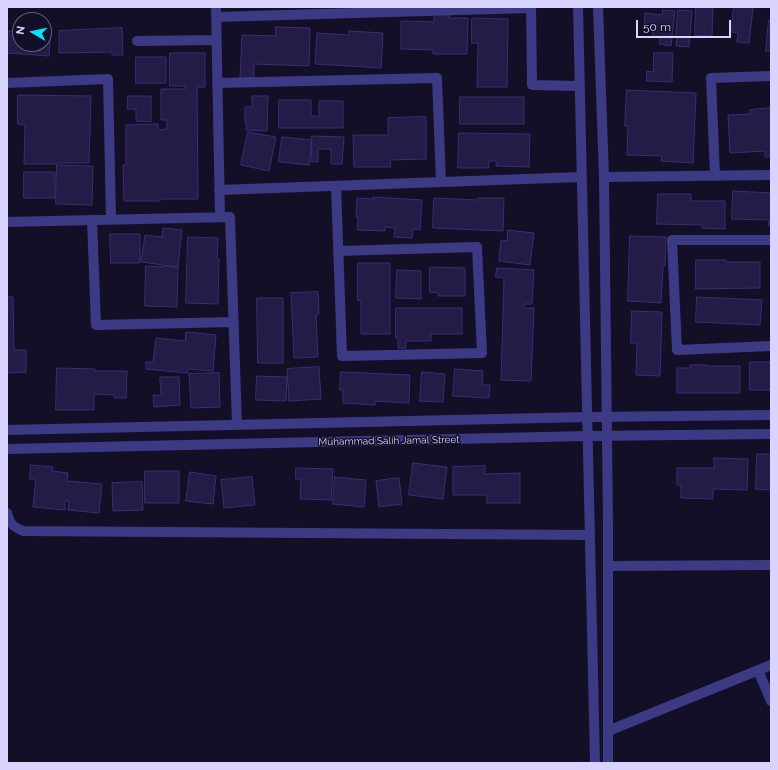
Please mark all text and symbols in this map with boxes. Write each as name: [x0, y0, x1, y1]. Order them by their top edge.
north arrow: [12, 12, 52, 52]
scale bar: [638, 12, 733, 38]
text: 50 m: [643, 20, 671, 34]
text: N: [14, 25, 28, 35]
street label: Muhammad Salih Jamal Street: [318, 434, 460, 448]

